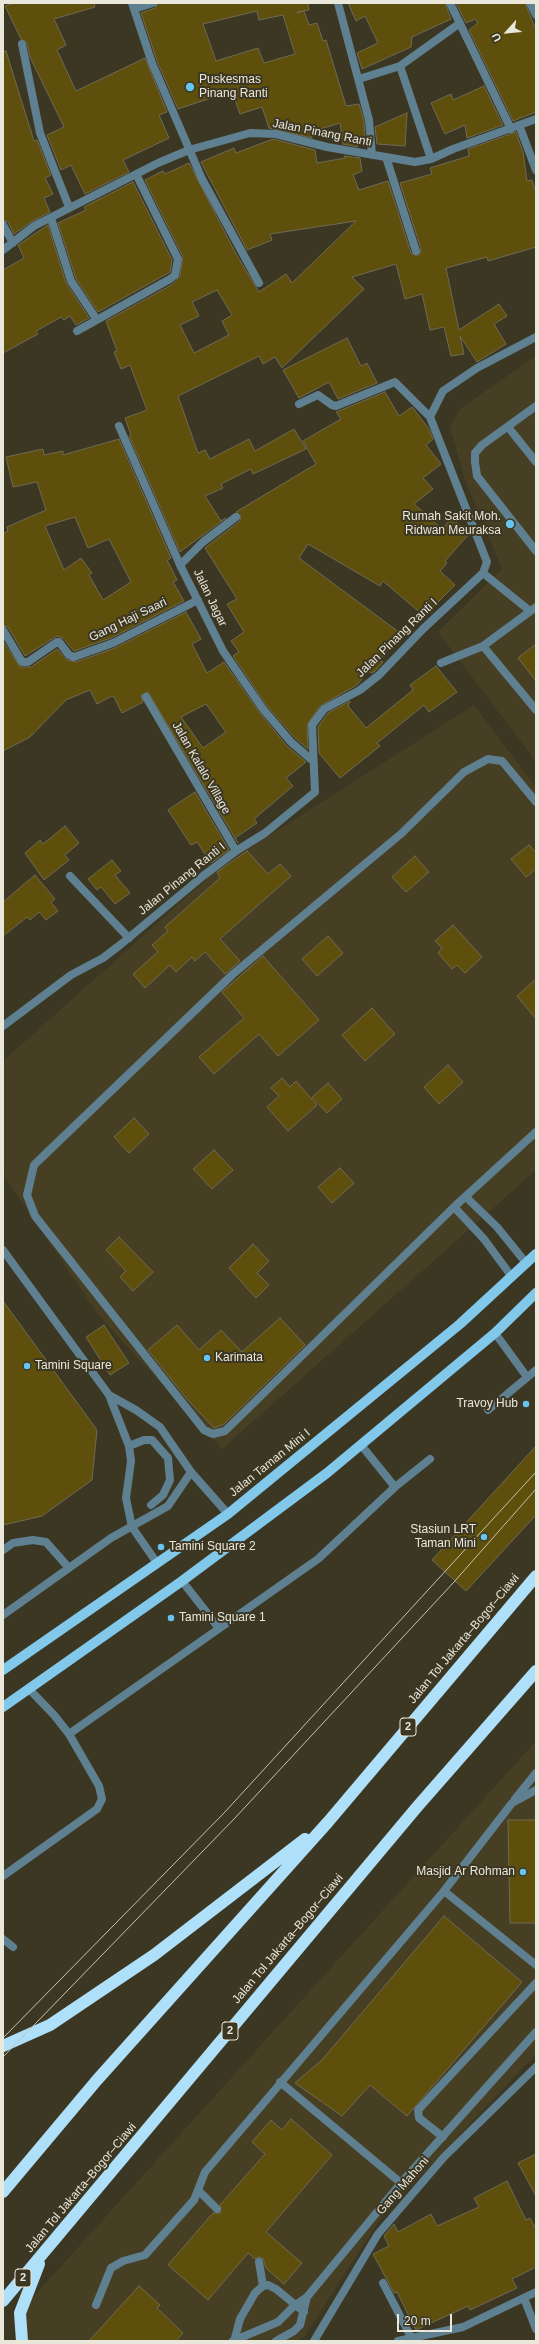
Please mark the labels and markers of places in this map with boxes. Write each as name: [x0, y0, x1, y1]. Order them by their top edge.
place label: Puskesmas Pinang Ranti: [199, 73, 268, 101]
marker: Puskesmas Pinang Ranti: [184, 81, 196, 93]
place label: Rumah Sakit Moh. Ridwan Meuraksa: [402, 510, 501, 538]
marker: Rumah Sakit Moh. Ridwan Meuraksa: [504, 518, 516, 530]
place label: Karimata: [215, 1351, 263, 1365]
marker: Karimata: [202, 1353, 212, 1363]
place label: Tamini Square: [35, 1359, 112, 1373]
marker: Tamini Square: [22, 1361, 32, 1371]
place label: Travoy Hub: [456, 1397, 518, 1411]
marker: Travoy Hub: [521, 1399, 531, 1409]
place label: Stasiun LRT Taman Mini: [410, 1523, 476, 1551]
marker: Stasiun LRT Taman Mini: [479, 1532, 489, 1542]
place label: Tamini Square 2: [169, 1540, 256, 1554]
marker: Tamini Square 2: [156, 1542, 166, 1552]
place label: Tamini Square 1: [179, 1611, 266, 1625]
marker: Tamini Square 1: [166, 1613, 176, 1623]
place label: Masjid Ar Rohman: [416, 1865, 515, 1879]
marker: Masjid Ar Rohman: [518, 1867, 528, 1877]

